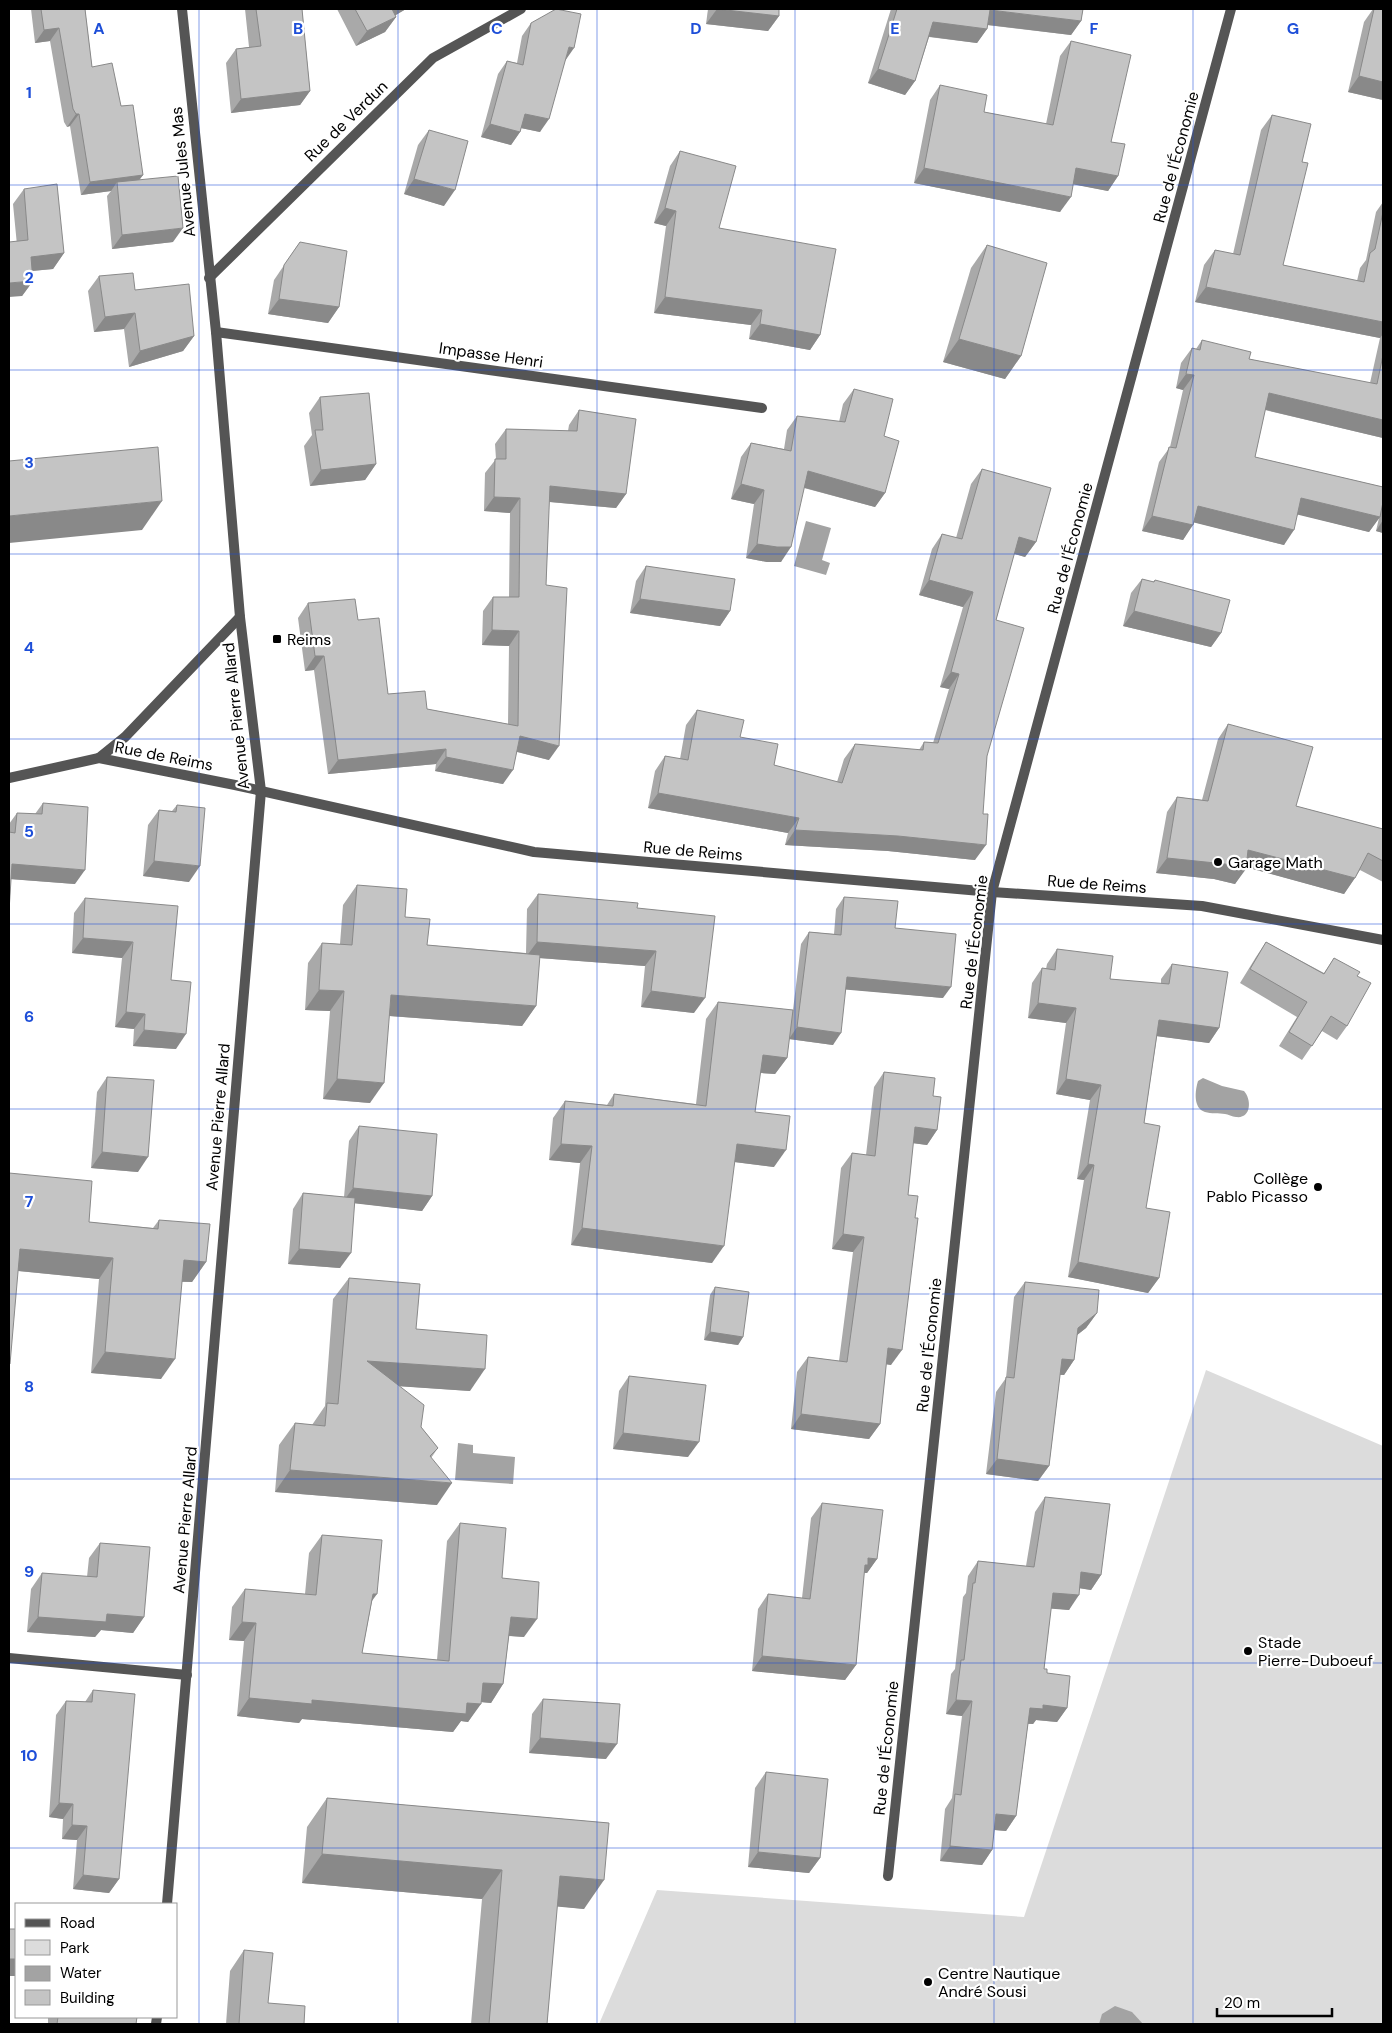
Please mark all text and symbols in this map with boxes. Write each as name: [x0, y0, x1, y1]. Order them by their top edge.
text: A: [93, 18, 105, 39]
text: B: [293, 18, 303, 39]
text: C: [491, 18, 503, 39]
text: D: [690, 18, 702, 39]
text: E: [890, 18, 900, 39]
text: F: [1090, 18, 1099, 39]
text: G: [1287, 18, 1299, 39]
street label: Rue de Verdun: [300, 76, 392, 166]
text: 1: [26, 82, 32, 103]
street label: Rue de l'Économie: [1148, 89, 1204, 225]
street label: Avenue Jules Mas: [166, 106, 200, 238]
text: 2: [24, 267, 34, 288]
street label: Impasse Henri: [438, 337, 544, 373]
text: 3: [24, 452, 34, 473]
street label: Rue de l'Économie: [1042, 480, 1098, 616]
place label: Reims: [287, 629, 331, 650]
marker: Reims: [271, 633, 283, 645]
text: 4: [24, 637, 34, 658]
street label: Avenue Pierre Allard: [218, 641, 254, 791]
street label: Rue de Reims: [113, 736, 215, 776]
text: 5: [24, 821, 34, 842]
street label: Rue de Reims: [642, 836, 744, 866]
place label: Garage Math: [1228, 852, 1323, 873]
marker: Garage Math: [1212, 856, 1224, 868]
street label: Rue de Reims: [1047, 870, 1147, 898]
street label: Rue de l'Économie: [955, 874, 993, 1010]
text: 6: [24, 1006, 34, 1027]
street label: Avenue Pierre Allard: [201, 1042, 235, 1192]
place label: Collège Pablo Picasso: [1207, 1168, 1308, 1207]
marker: Collège Pablo Picasso: [1312, 1181, 1324, 1193]
text: 7: [25, 1191, 34, 1212]
street label: Rue de l'Économie: [911, 1277, 947, 1413]
text: 8: [24, 1376, 34, 1397]
street label: Avenue Pierre Allard: [168, 1445, 202, 1595]
text: 9: [24, 1561, 34, 1582]
place label: Stade Pierre-Duboeuf: [1258, 1632, 1373, 1671]
marker: Stade Pierre-Duboeuf: [1242, 1645, 1254, 1657]
street label: Rue de l'Économie: [868, 1680, 904, 1816]
text: 10: [20, 1745, 38, 1766]
legend: [15, 1903, 178, 2018]
text: Road: [60, 1913, 95, 1933]
text: Park: [60, 1938, 90, 1958]
text: Water: [60, 1963, 102, 1983]
place label: Centre Nautique André Sousi: [938, 1963, 1060, 2002]
marker: Centre Nautique André Sousi: [922, 1976, 934, 1988]
scale bar: [1217, 1986, 1332, 2018]
text: Building: [60, 1988, 115, 2008]
text: 20 m: [1224, 1993, 1260, 2013]

